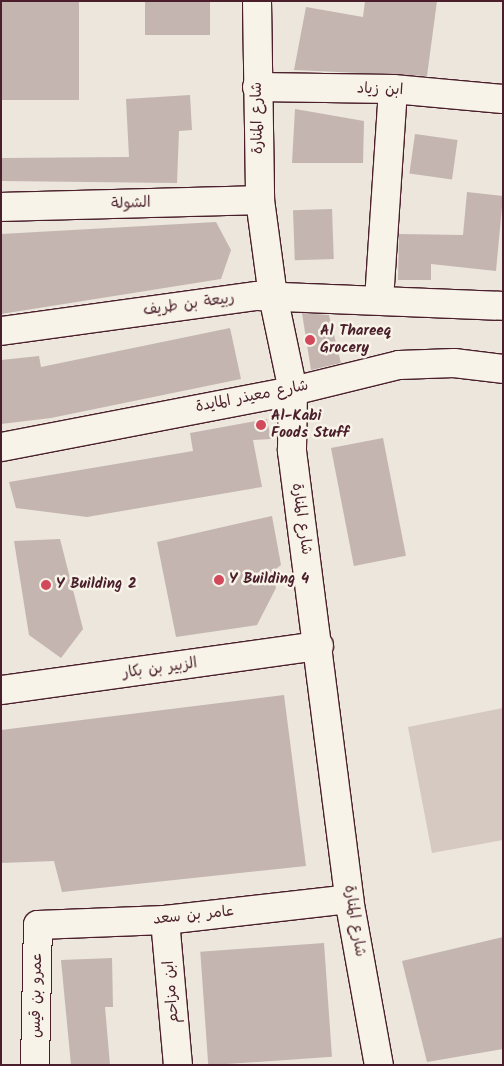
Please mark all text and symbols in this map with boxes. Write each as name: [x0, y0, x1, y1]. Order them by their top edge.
street label: ابن زياد: [356, 80, 404, 100]
street label: شارع المنارة: [248, 82, 268, 154]
street label: الشولة: [111, 194, 151, 214]
street label: ربيعة بن طريف: [142, 290, 236, 320]
place label: Al Thareeq Grocery: [320, 322, 391, 357]
marker: Al Thareeq Grocery: [304, 334, 316, 346]
street label: شارع معيذر المايدة: [194, 377, 310, 417]
place label: Al-Kabi Foods Stuff: [271, 407, 349, 442]
marker: Al-Kabi Foods Stuff: [255, 419, 267, 431]
street label: شارع المنارة: [287, 482, 315, 556]
place label: Y Building 4: [229, 571, 309, 589]
marker: Y Building 4: [213, 574, 225, 586]
place label: Y Building 2: [56, 576, 137, 594]
marker: Y Building 2: [40, 579, 52, 591]
street label: الزبير بن بكار: [122, 655, 198, 683]
street label: شارع المنارة: [339, 884, 369, 958]
street label: عامر بن سعد: [152, 903, 236, 929]
street label: عمرو بن قيس: [27, 952, 47, 1038]
street label: ابن مزاحم: [160, 960, 184, 1024]

